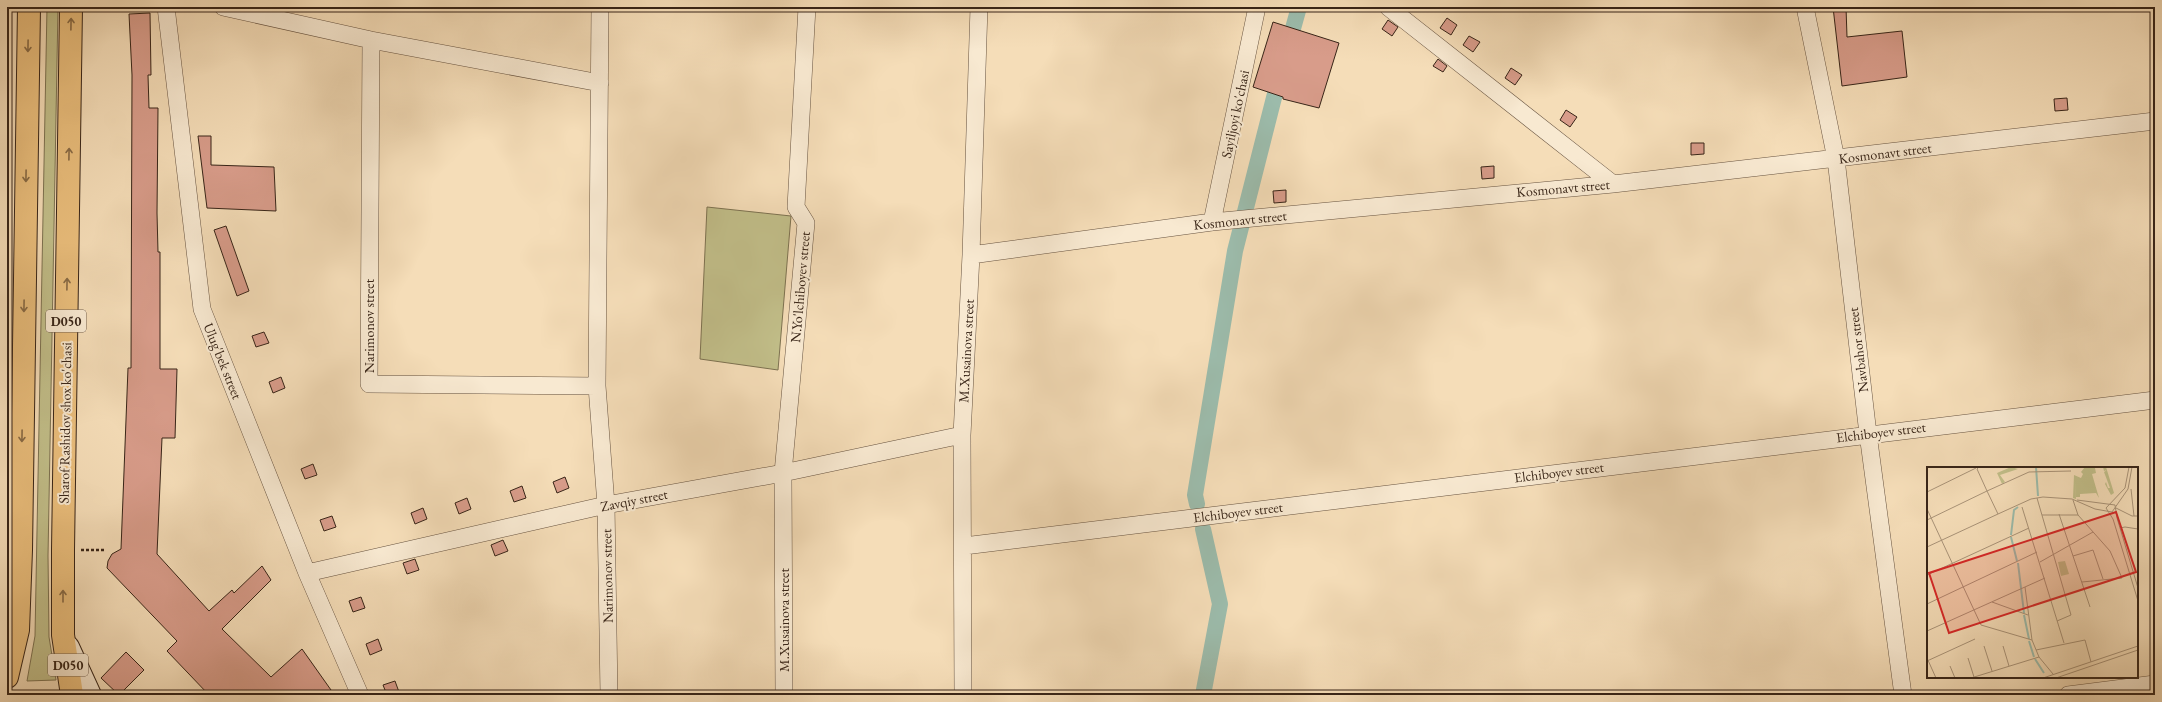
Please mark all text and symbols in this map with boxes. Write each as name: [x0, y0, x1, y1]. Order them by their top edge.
one-way arrow: [67, 18, 75, 31]
one-way arrow: [24, 39, 32, 52]
street label: Sayiljoyi ko'chasi: [1217, 68, 1253, 160]
street label: Kosmonavt street: [1837, 138, 1933, 168]
one-way arrow: [65, 148, 73, 161]
one-way arrow: [22, 169, 30, 182]
street label: Kosmonavt street: [1516, 175, 1611, 201]
street label: Kosmonavt street: [1193, 206, 1288, 234]
street label: N.Yo'lchiboyev street: [786, 230, 814, 343]
one-way arrow: [63, 278, 71, 291]
street label: Narimonov street: [360, 278, 378, 373]
street label: M.Xusainova street: [954, 298, 978, 403]
one-way arrow: [20, 299, 28, 312]
street label: Navbahor street: [1844, 306, 1872, 393]
road number: D050: [46, 310, 86, 332]
street label: Ulug'bek street: [200, 320, 247, 402]
street label: Sharof Rashidov shox ko'chasi: [55, 342, 75, 504]
street label: Elchiboyev street: [1835, 417, 1928, 446]
one-way arrow: [18, 429, 26, 442]
street label: Elchiboyev street: [1513, 457, 1606, 486]
inset map: [1927, 467, 2138, 678]
street label: Zavqiy street: [599, 485, 670, 515]
street label: Elchiboyev street: [1192, 497, 1285, 526]
street label: Narimonov street: [597, 528, 617, 623]
street label: M.Xusainova street: [775, 567, 793, 672]
one-way arrow: [59, 590, 67, 603]
road number: D050: [48, 654, 88, 676]

